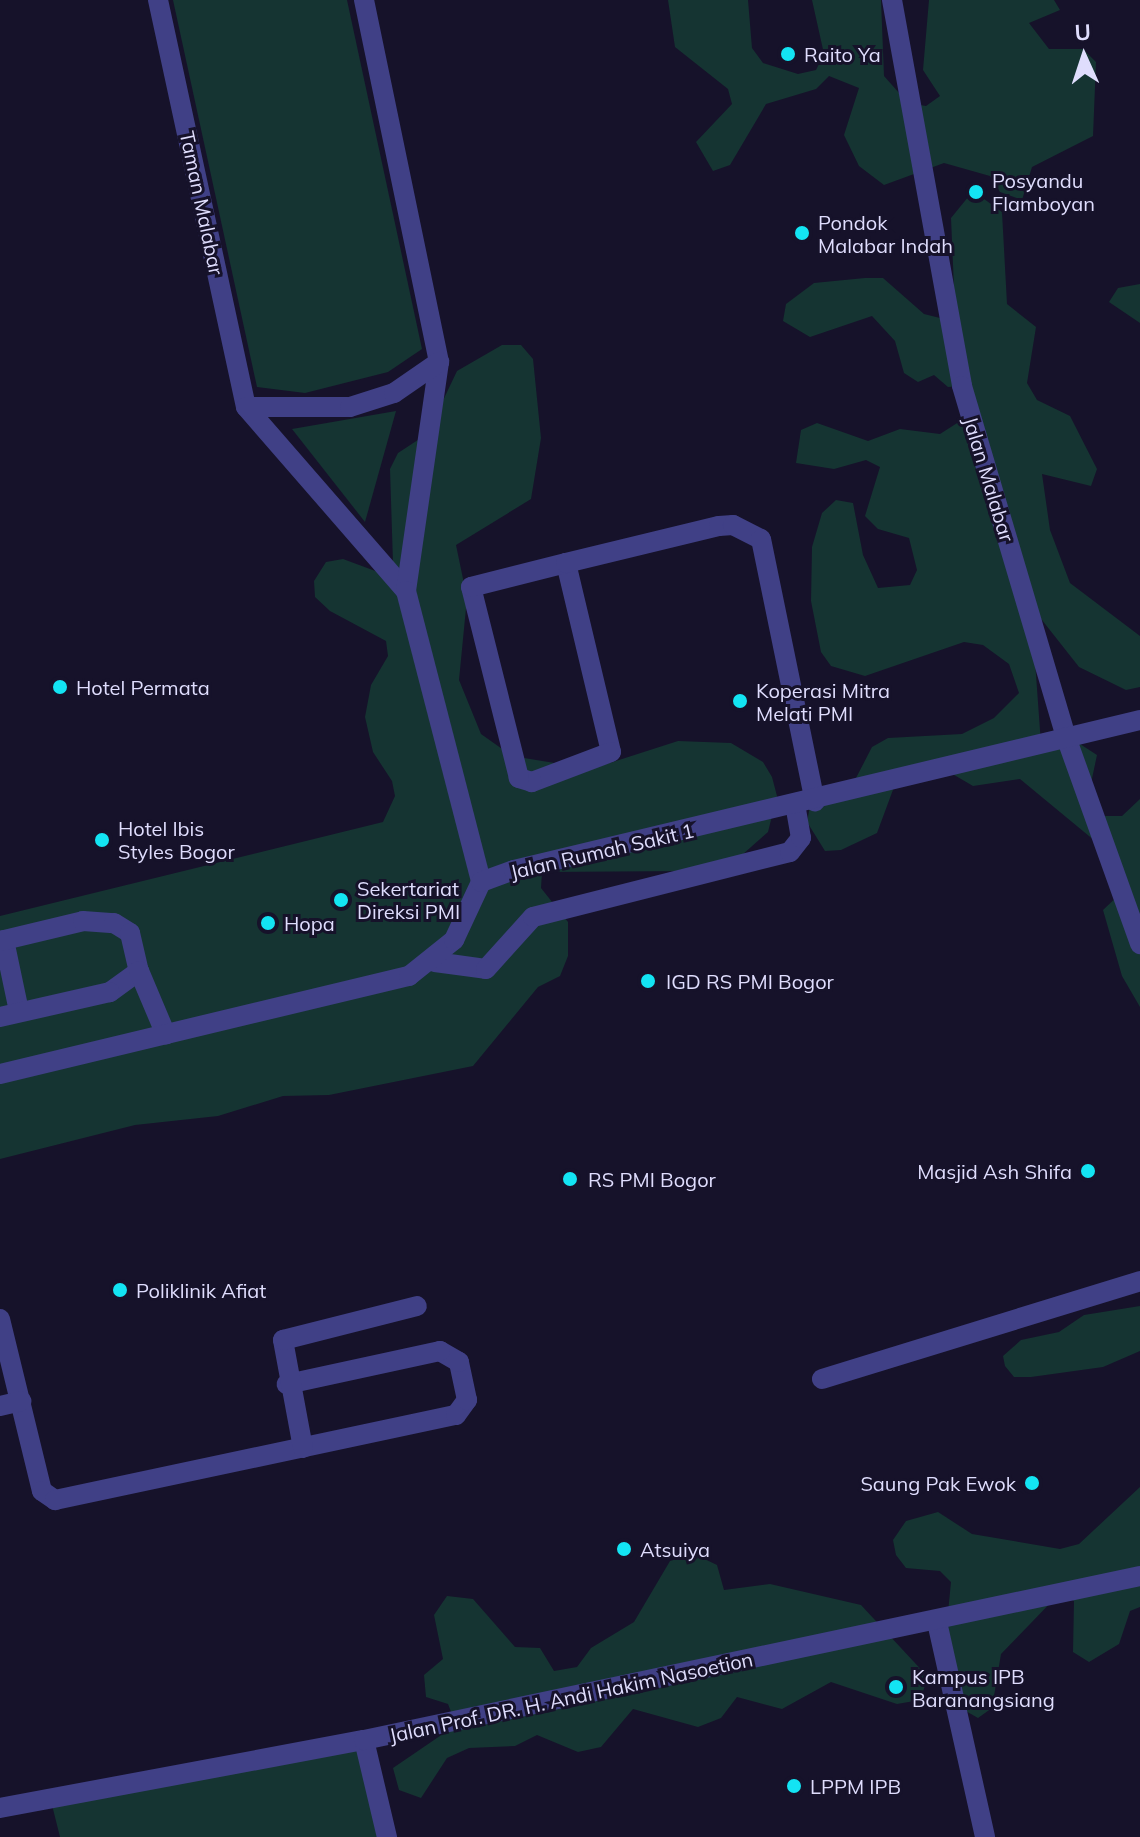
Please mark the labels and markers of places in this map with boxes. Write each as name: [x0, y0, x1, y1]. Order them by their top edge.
place label: Raito Ya: [804, 42, 881, 66]
marker: Raito Ya: [779, 45, 797, 63]
place label: Posyandu Flamboyan: [992, 168, 1095, 215]
marker: Posyandu Flamboyan: [967, 183, 985, 201]
place label: Pondok Malabar Indah: [818, 210, 953, 257]
marker: Pondok Malabar Indah: [793, 224, 811, 242]
place label: Hotel Permata: [76, 675, 210, 699]
marker: Hotel Permata: [51, 678, 69, 696]
place label: Koperasi Mitra Melati PMI: [756, 678, 890, 725]
marker: Koperasi Mitra Melati PMI: [731, 692, 749, 710]
place label: Hotel Ibis Styles Bogor: [118, 816, 235, 863]
marker: Hotel Ibis Styles Bogor: [93, 831, 111, 849]
place label: Sekertariat Direksi PMI: [357, 876, 460, 923]
marker: Sekertariat Direksi PMI: [332, 891, 350, 909]
place label: Hopa: [284, 911, 335, 935]
marker: Hopa: [259, 914, 277, 932]
place label: IGD RS PMI Bogor: [666, 969, 834, 993]
marker: IGD RS PMI Bogor: [637, 970, 659, 992]
place label: Masjid Ash Shifa: [917, 1159, 1072, 1183]
marker: Masjid Ash Shifa: [1079, 1162, 1097, 1180]
place label: RS PMI Bogor: [588, 1167, 716, 1191]
marker: RS PMI Bogor: [559, 1168, 581, 1190]
place label: Poliklinik Afiat: [136, 1278, 266, 1302]
marker: Poliklinik Afiat: [111, 1281, 129, 1299]
place label: Saung Pak Ewok: [860, 1471, 1016, 1495]
marker: Saung Pak Ewok: [1023, 1474, 1041, 1492]
place label: Atsuiya: [640, 1537, 710, 1561]
marker: Atsuiya: [615, 1540, 633, 1558]
place label: Kampus IPB Baranangsiang: [912, 1664, 1055, 1711]
marker: Kampus IPB Baranangsiang: [887, 1678, 905, 1696]
place label: LPPM IPB: [810, 1774, 901, 1798]
marker: LPPM IPB: [785, 1777, 803, 1795]

